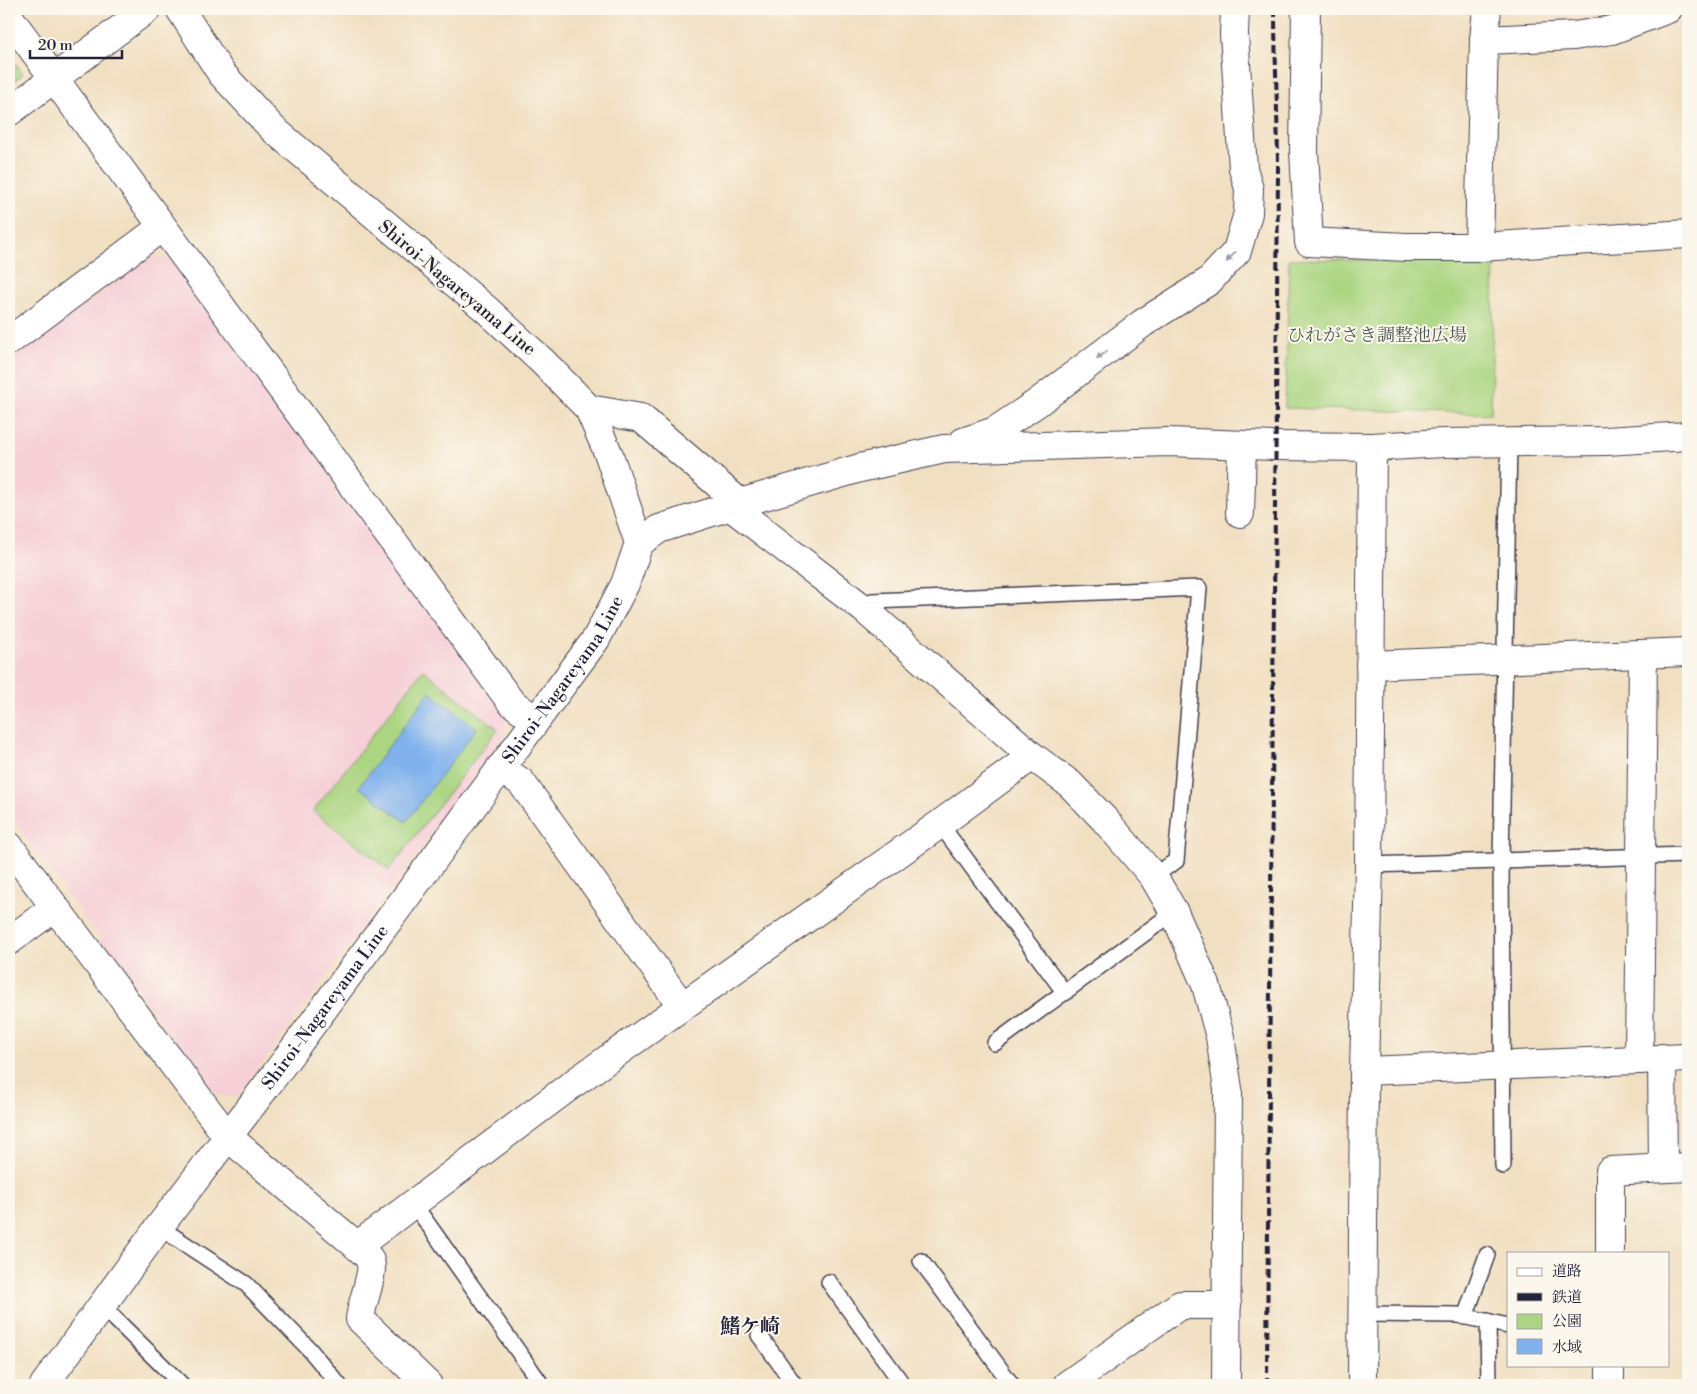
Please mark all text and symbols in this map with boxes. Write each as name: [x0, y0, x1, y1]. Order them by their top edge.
scale bar: [30, 28, 122, 60]
text: 20 m: [38, 36, 73, 55]
street label: Shiroi-Nagareyama Line: [373, 215, 541, 361]
one-way arrow: [1225, 251, 1237, 263]
park label: ひれがさき調整池広場: [1287, 324, 1467, 347]
one-way arrow: [1096, 350, 1109, 361]
street label: Shiroi-Nagareyama Line: [497, 592, 628, 768]
street label: Shiroi-Nagareyama Line: [256, 920, 393, 1094]
legend: [1507, 1252, 1670, 1366]
text: 道路: [1552, 1262, 1582, 1281]
text: 鉄道: [1552, 1288, 1582, 1307]
text: 公園: [1552, 1312, 1582, 1331]
district label: 鰭ケ崎: [720, 1315, 780, 1340]
text: 水域: [1552, 1338, 1582, 1357]

